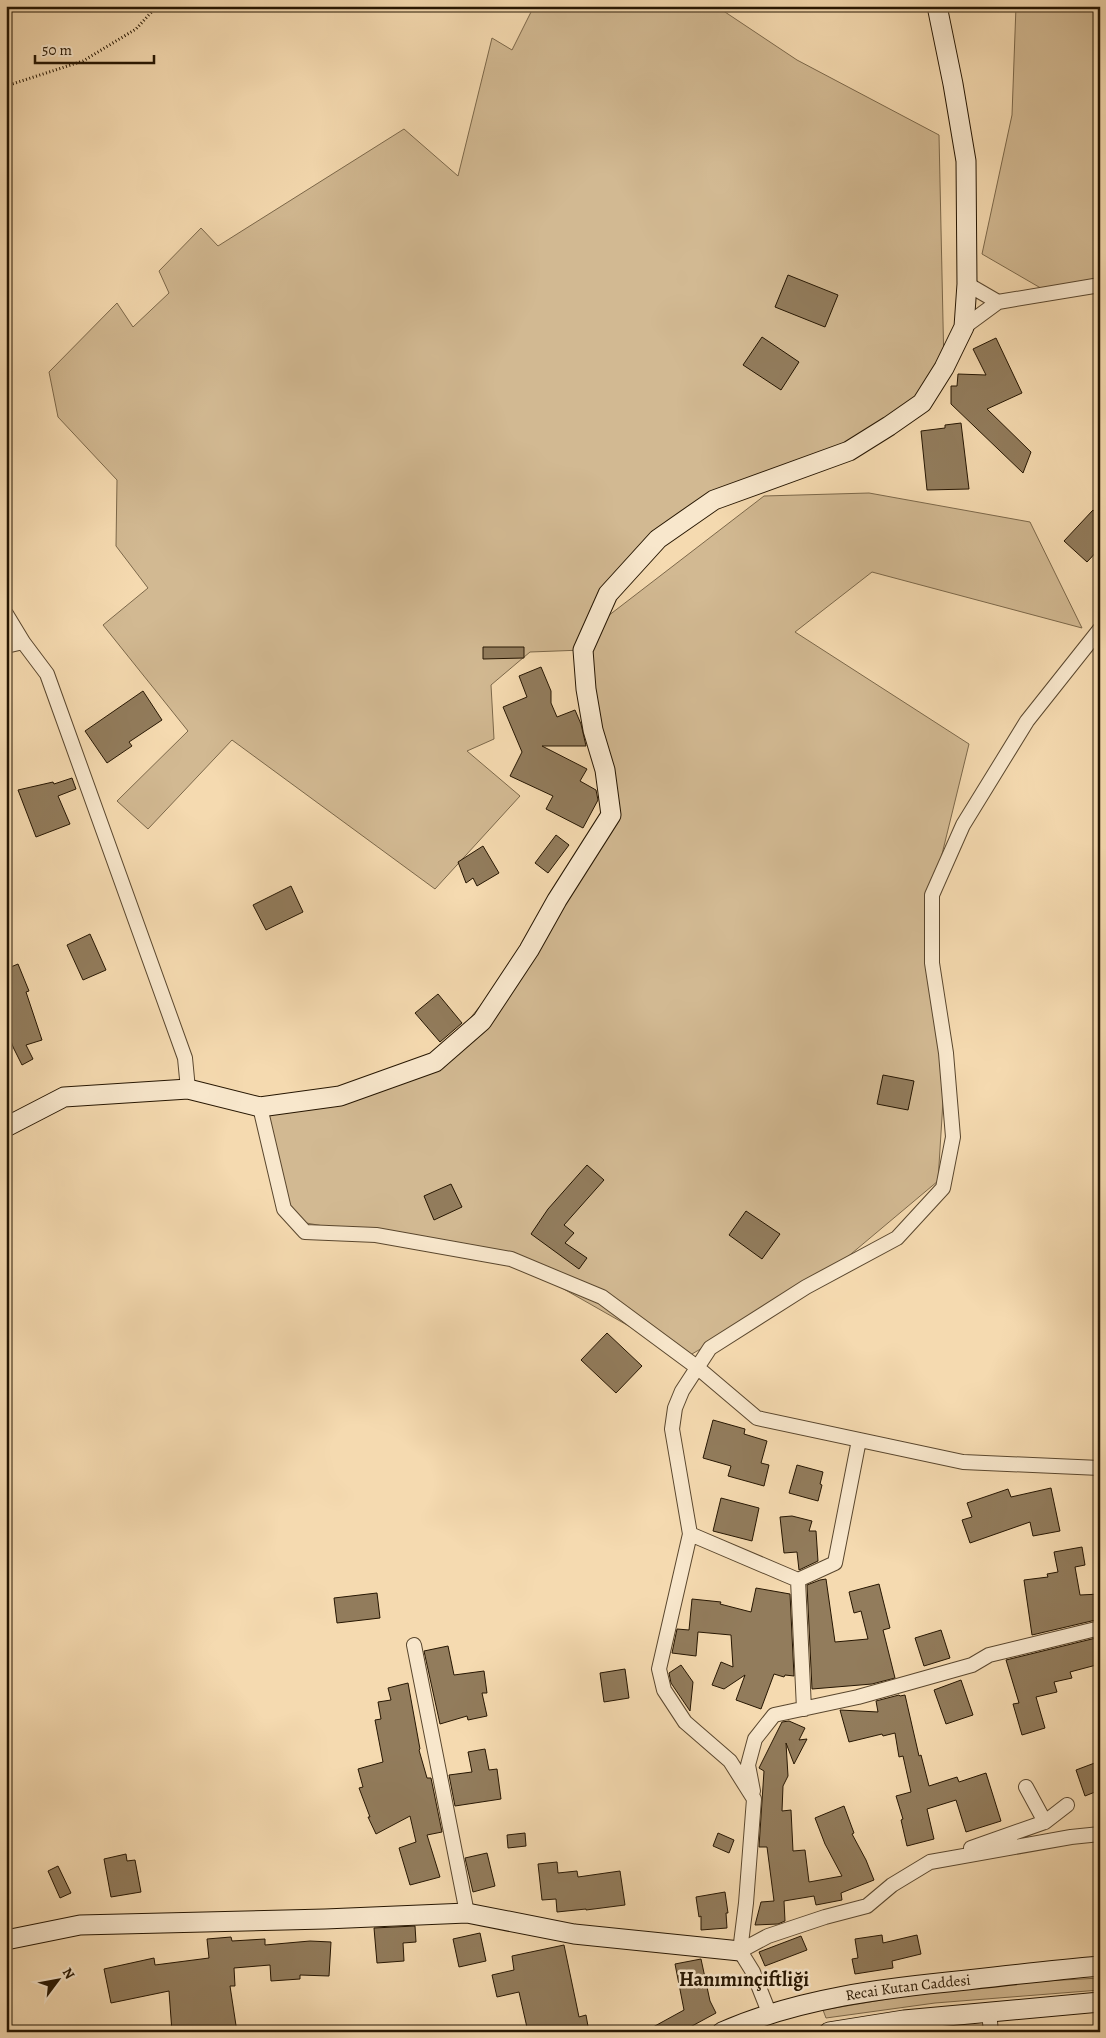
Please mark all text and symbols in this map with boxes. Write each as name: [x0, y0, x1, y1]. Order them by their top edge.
scale bar: [35, 32, 154, 64]
text: 50 m: [42, 40, 72, 60]
north arrow: [32, 1956, 82, 2006]
text: N: [58, 1964, 79, 1983]
district label: Hanımınçiftliği: [679, 1966, 809, 1993]
street label: Recai Kutan Caddesi: [844, 1970, 971, 2006]

